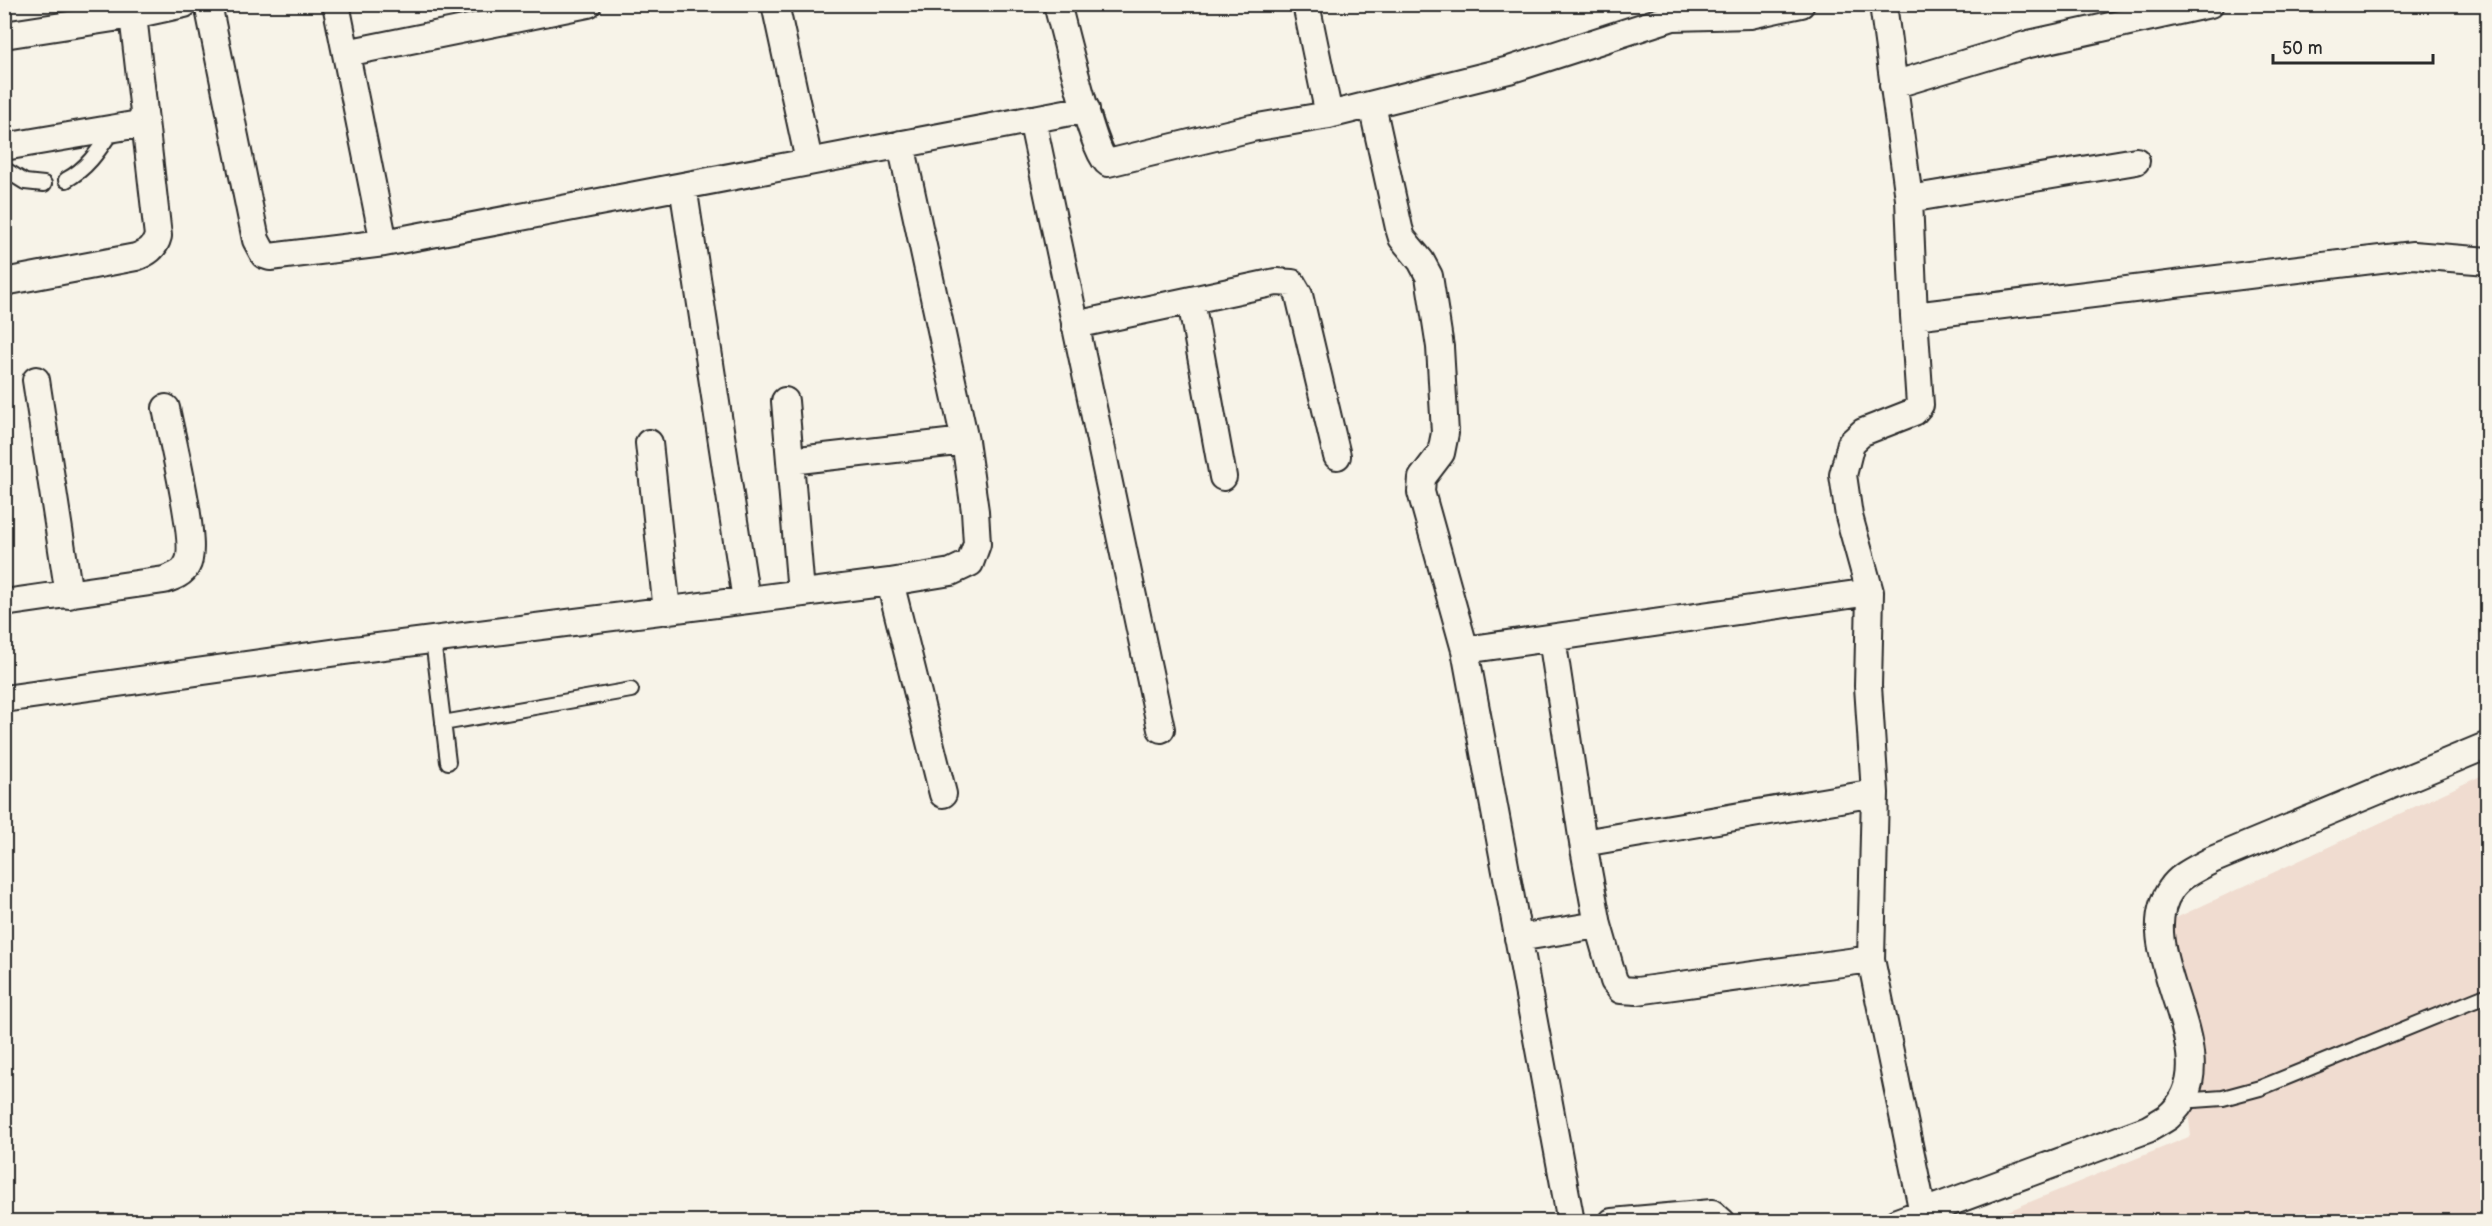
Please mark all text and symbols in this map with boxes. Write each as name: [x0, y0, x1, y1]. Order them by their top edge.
scale bar: [2273, 27, 2434, 65]
text: 50 m: [2282, 38, 2323, 59]

